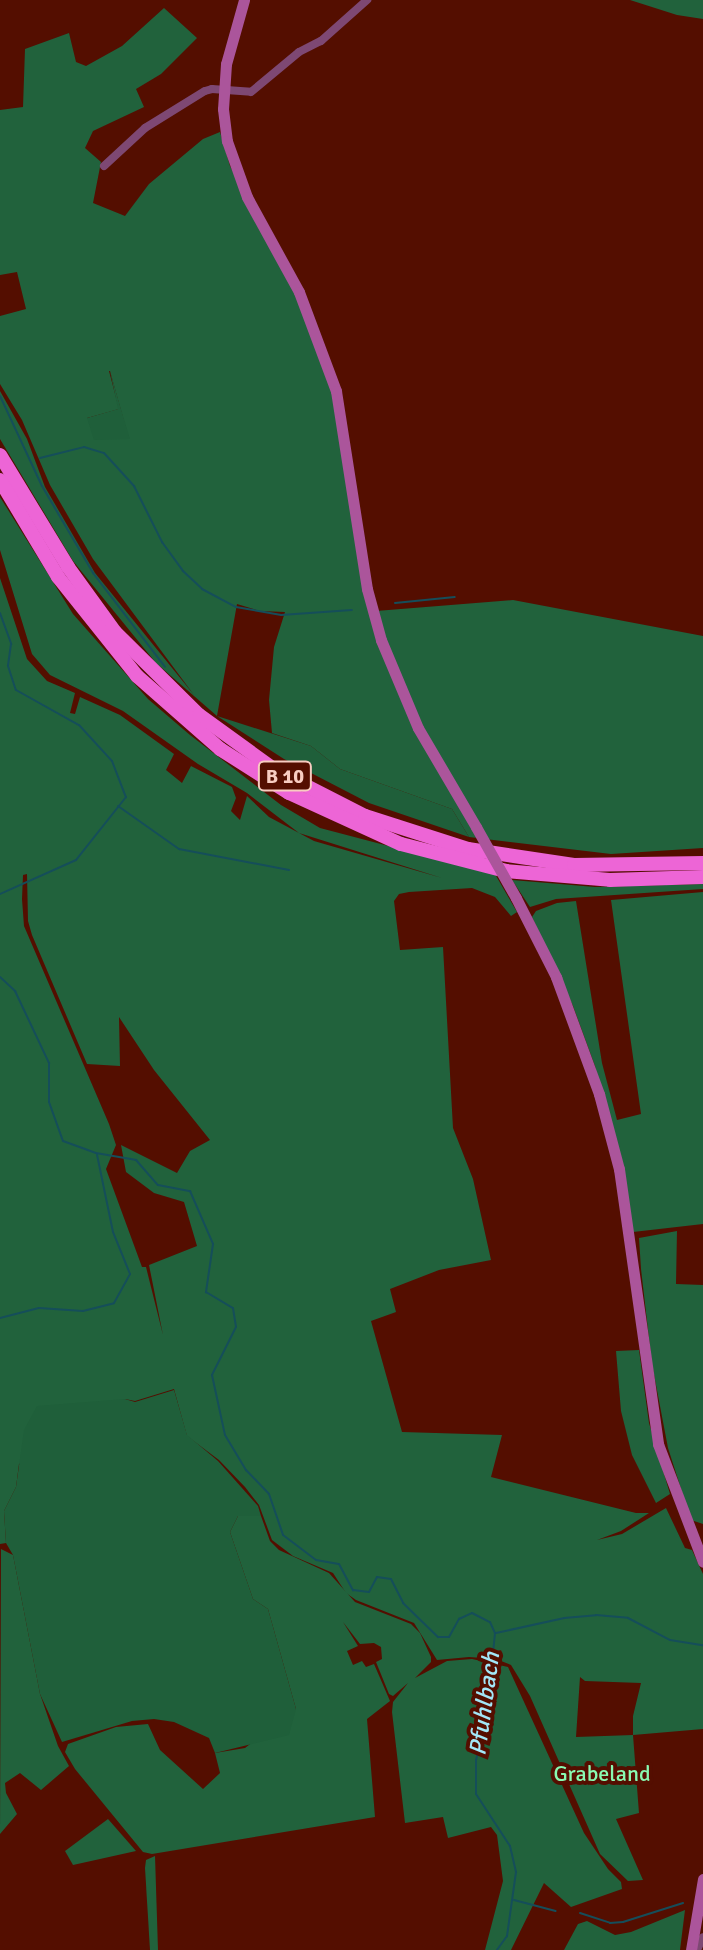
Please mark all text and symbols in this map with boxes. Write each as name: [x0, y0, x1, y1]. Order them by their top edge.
road number: B 10: [257, 760, 313, 792]
water label: Pfuhlbach: [463, 1650, 507, 1758]
park label: Grabeland: [553, 1761, 651, 1787]

